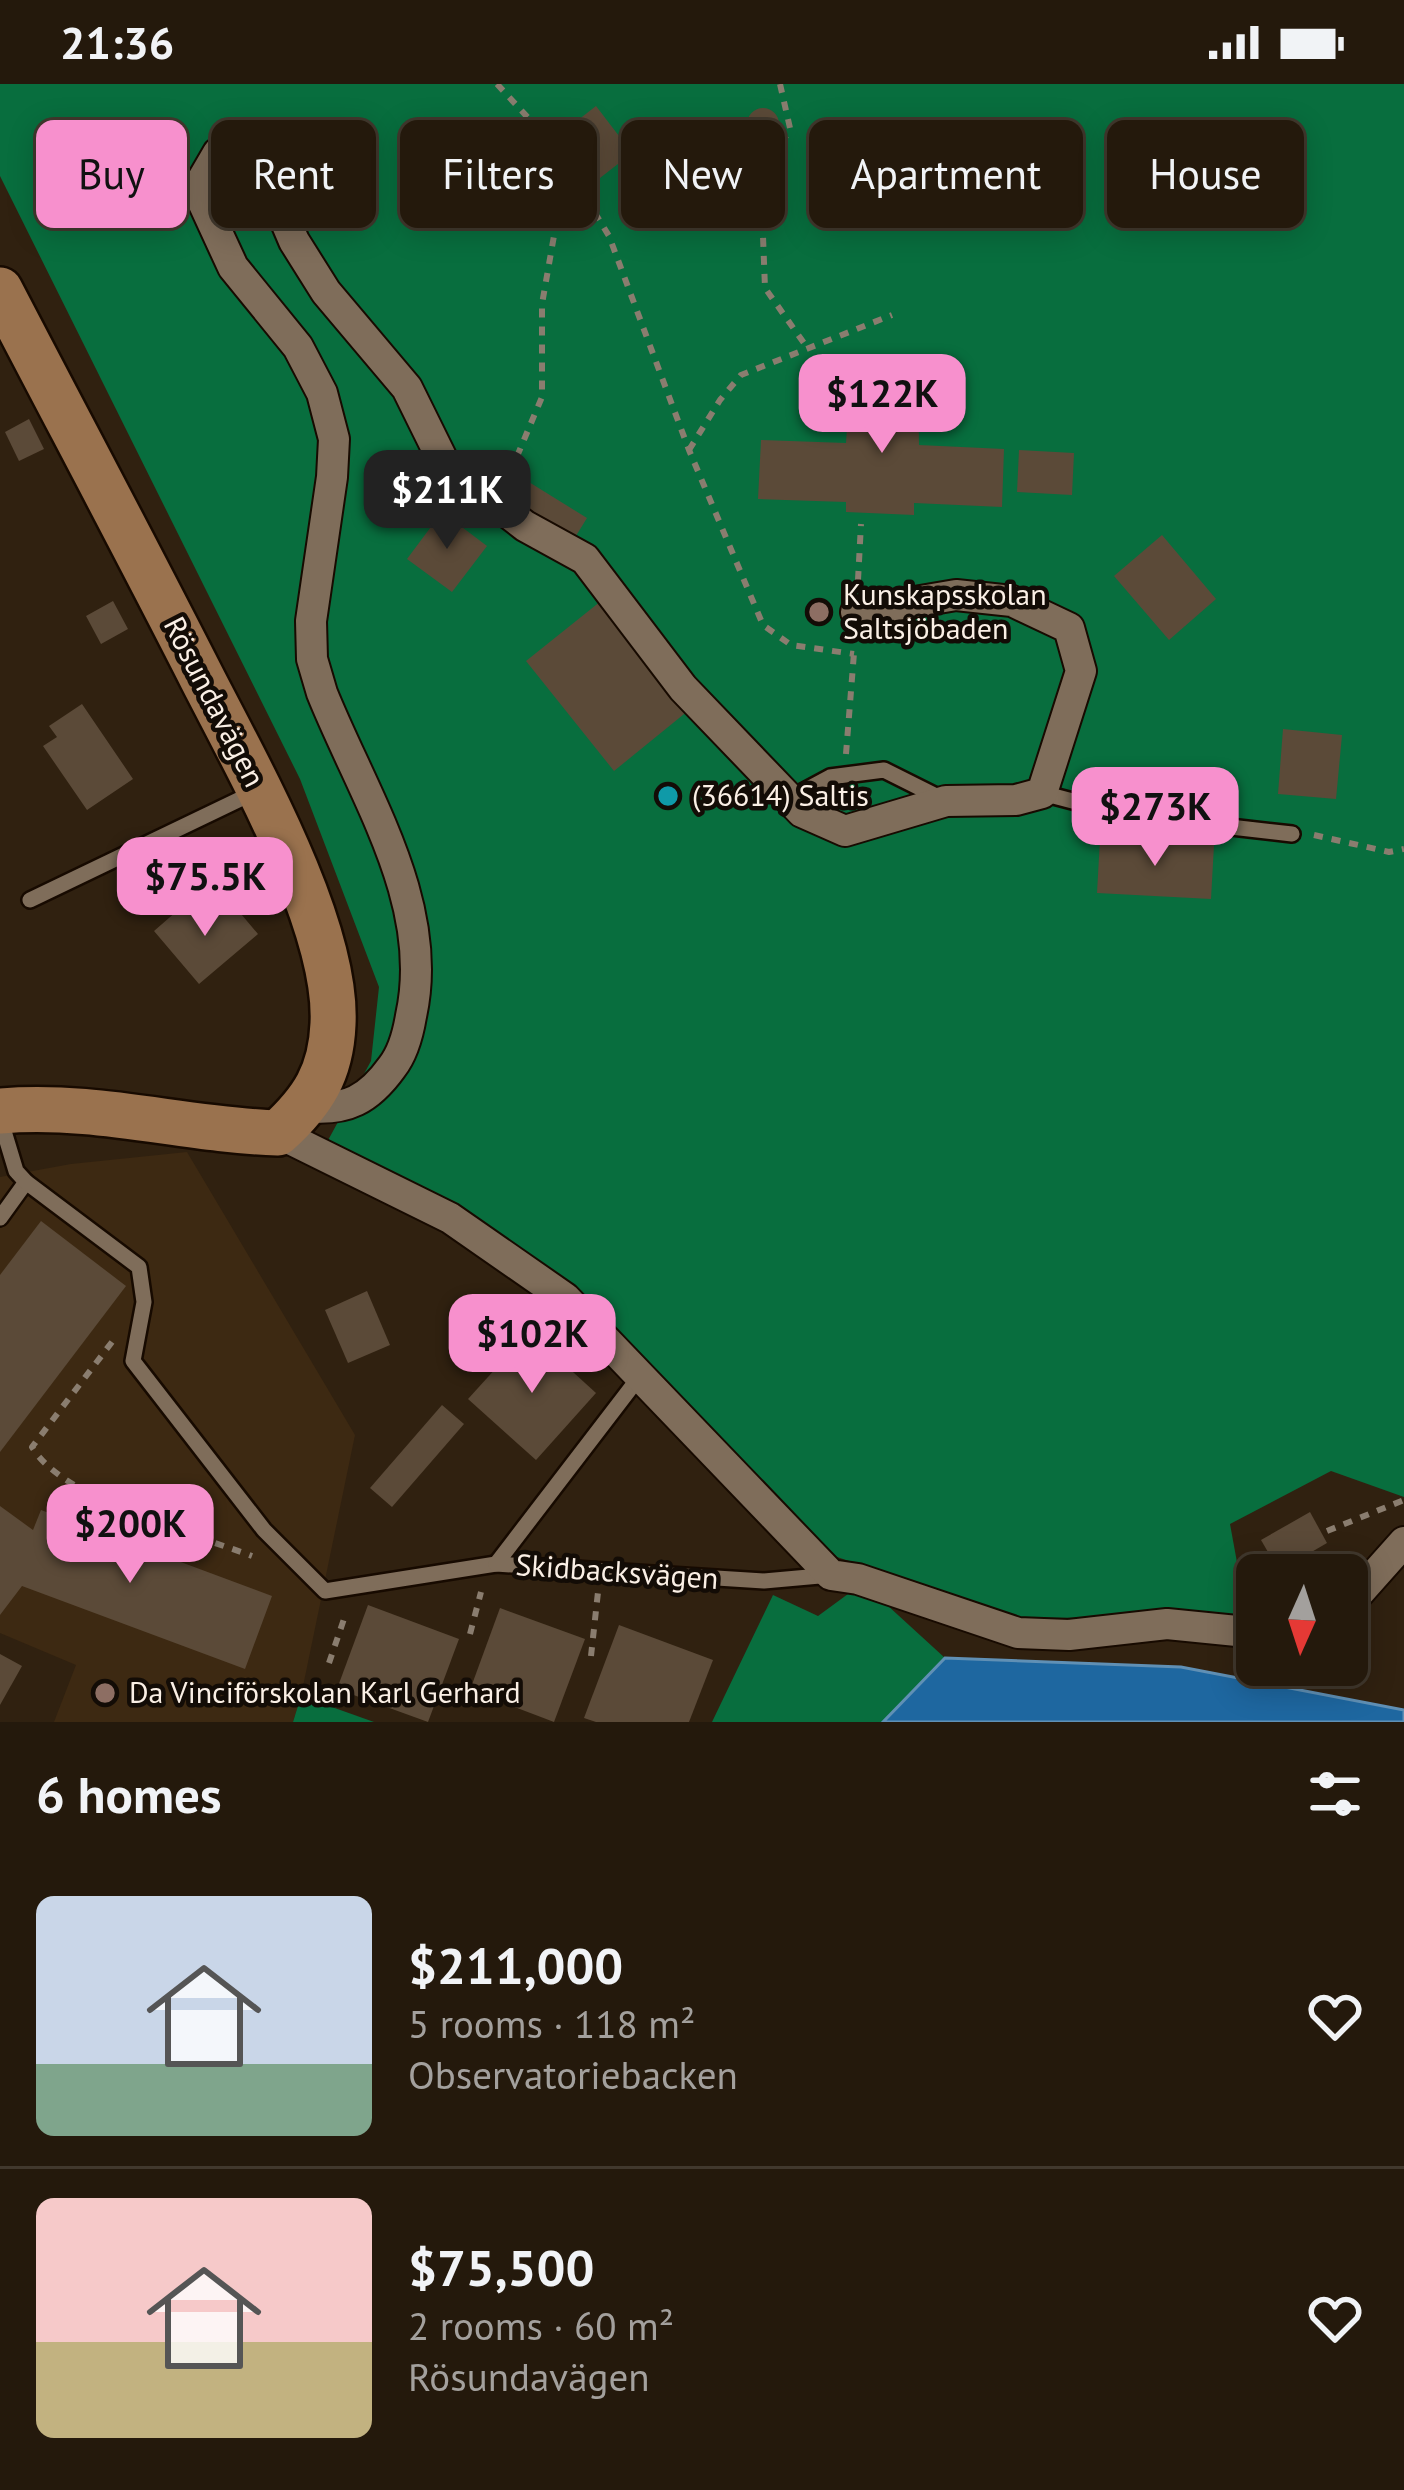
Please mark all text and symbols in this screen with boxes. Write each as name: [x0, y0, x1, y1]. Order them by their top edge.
text: 21:36: [60, 13, 174, 71]
chip: Buy: [36, 120, 187, 228]
chip: Rent: [211, 120, 376, 228]
chip: Filters: [400, 120, 597, 228]
chip: New: [621, 120, 785, 228]
chip: Apartment: [809, 120, 1083, 228]
chip: House: [1107, 120, 1304, 228]
pin: $122K: [798, 354, 966, 456]
text: $122K: [826, 367, 938, 418]
pin: $211K: [363, 450, 531, 552]
text: $211K: [391, 463, 503, 514]
place label: Kunskapsskolan Saltsjöbaden: [843, 574, 1047, 647]
marker: Kunskapsskolan Saltsjöbaden: [806, 599, 832, 625]
street label: Rösundavägen: [156, 610, 275, 793]
pin: $273K: [1071, 767, 1239, 869]
place label: (36614) Saltis: [692, 775, 869, 814]
text: $273K: [1099, 780, 1211, 831]
marker: (36614) Saltis: [655, 783, 681, 809]
pin: $75.5K: [107, 837, 303, 939]
text: $75.5K: [144, 850, 266, 901]
pin: $102K: [448, 1294, 616, 1396]
text: $102K: [476, 1307, 588, 1358]
pin: $200K: [46, 1484, 214, 1586]
text: $200K: [74, 1497, 186, 1548]
street label: Skidbacksvägen: [514, 1544, 720, 1597]
north arrow: [1236, 1554, 1368, 1686]
map controls: [1236, 1554, 1368, 1686]
place label: Da Vinciförskolan Karl Gerhard: [129, 1672, 521, 1711]
marker: Da Vinciförskolan Karl Gerhard: [92, 1680, 118, 1706]
text: 6 homes: [36, 1761, 222, 1827]
icon: filters: [1302, 1761, 1368, 1827]
text: $211,000: [408, 1932, 623, 1998]
icon: home: [132, 1944, 276, 2088]
icon: heart: [1302, 1983, 1368, 2049]
text: 5 rooms · 118 m²: [408, 1998, 695, 2049]
text: Observatoriebacken: [408, 2049, 738, 2100]
text: $75,500: [408, 2234, 594, 2300]
icon: home: [132, 2246, 276, 2390]
icon: heart: [1302, 2285, 1368, 2351]
text: 2 rooms · 60 m²: [408, 2300, 674, 2351]
text: Rösundavägen: [408, 2351, 650, 2402]

